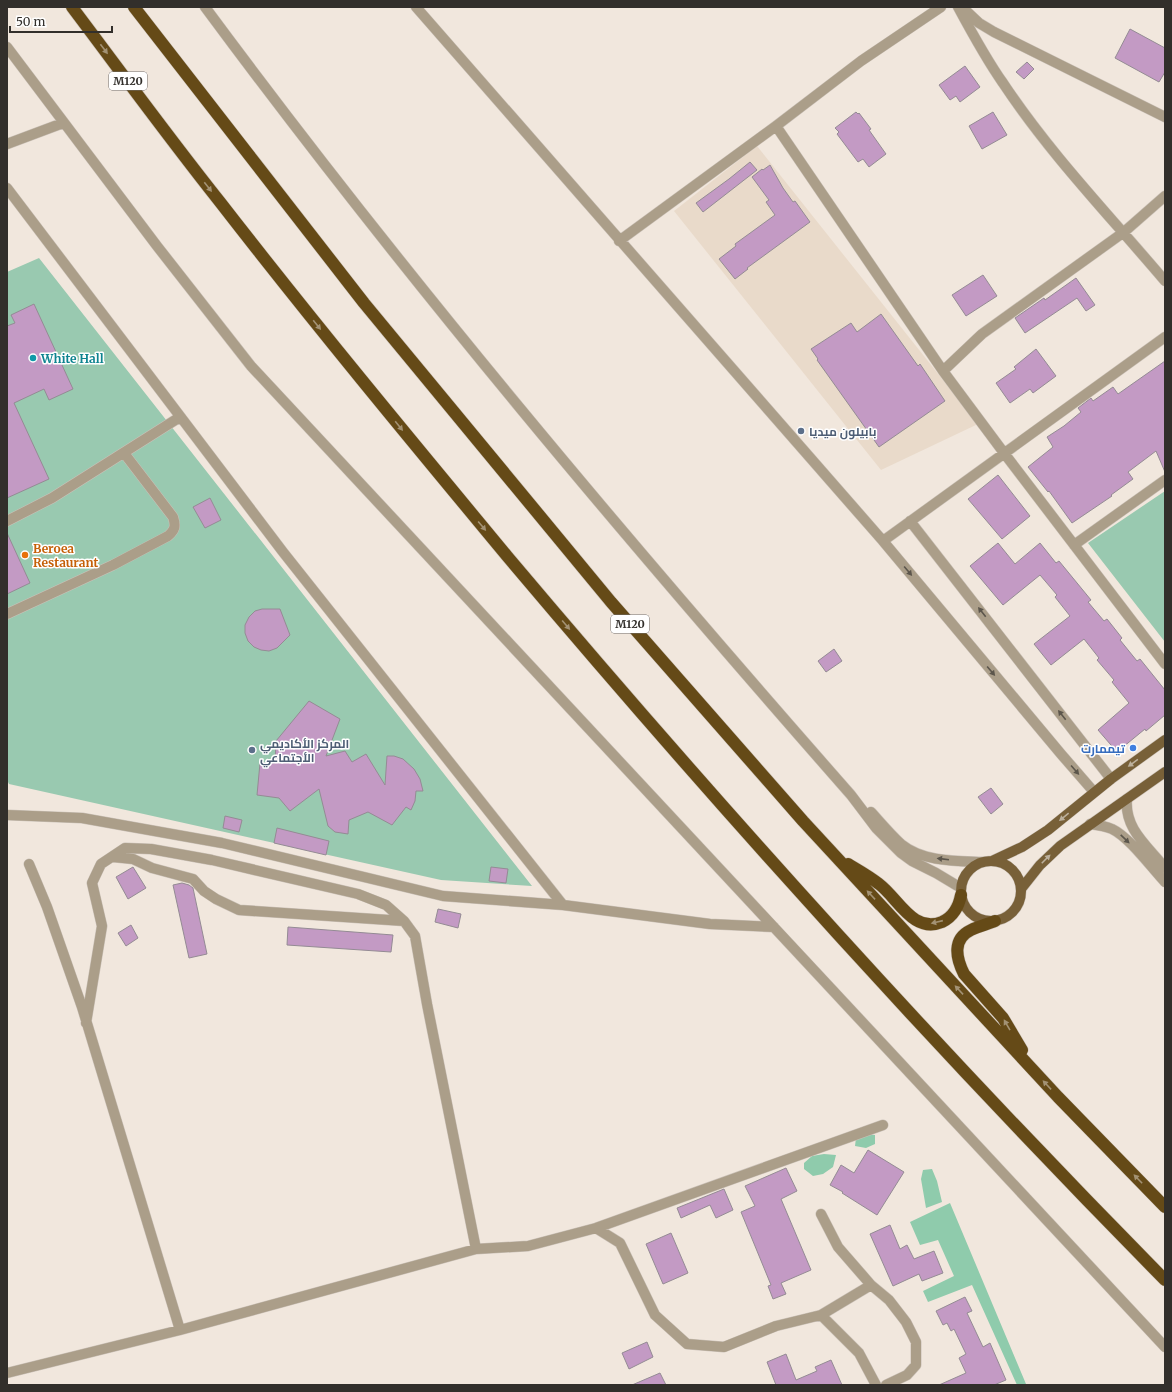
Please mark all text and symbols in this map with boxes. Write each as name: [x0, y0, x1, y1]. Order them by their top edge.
scale bar: [10, 8, 112, 34]
text: 50 m: [16, 14, 45, 29]
one-way arrow: [100, 44, 108, 55]
road number: M120: [109, 72, 147, 90]
one-way arrow: [203, 181, 212, 192]
one-way arrow: [312, 320, 321, 331]
place label: White Hall: [40, 351, 104, 366]
marker: White Hall: [28, 353, 38, 363]
one-way arrow: [395, 420, 404, 431]
place label: بابيلون ميديا: [809, 424, 876, 440]
marker: بابيلون ميديا: [796, 426, 806, 436]
one-way arrow: [478, 520, 487, 531]
place label: Beroea Restaurant: [33, 541, 98, 570]
marker: Beroea Restaurant: [20, 550, 30, 560]
one-way arrow: [904, 566, 913, 576]
one-way arrow: [977, 607, 986, 618]
road number: M120: [611, 615, 649, 633]
one-way arrow: [561, 620, 570, 631]
one-way arrow: [987, 665, 996, 676]
one-way arrow: [1057, 709, 1066, 720]
place label: المركز الأكاديمي الأجتماعي: [260, 736, 349, 768]
place label: تیممارت: [1081, 741, 1126, 757]
marker: تیممارت: [1128, 743, 1138, 753]
marker: المركز الأكاديمي الأجتماعي: [247, 745, 257, 755]
one-way arrow: [1128, 759, 1139, 767]
one-way arrow: [1070, 765, 1079, 776]
one-way arrow: [1059, 813, 1069, 821]
one-way arrow: [1120, 834, 1130, 844]
one-way arrow: [1041, 854, 1051, 864]
one-way arrow: [937, 856, 949, 863]
one-way arrow: [866, 890, 875, 900]
one-way arrow: [931, 920, 944, 926]
one-way arrow: [954, 985, 964, 995]
one-way arrow: [1003, 1020, 1011, 1030]
one-way arrow: [1043, 1080, 1052, 1091]
one-way arrow: [1133, 1174, 1143, 1184]

